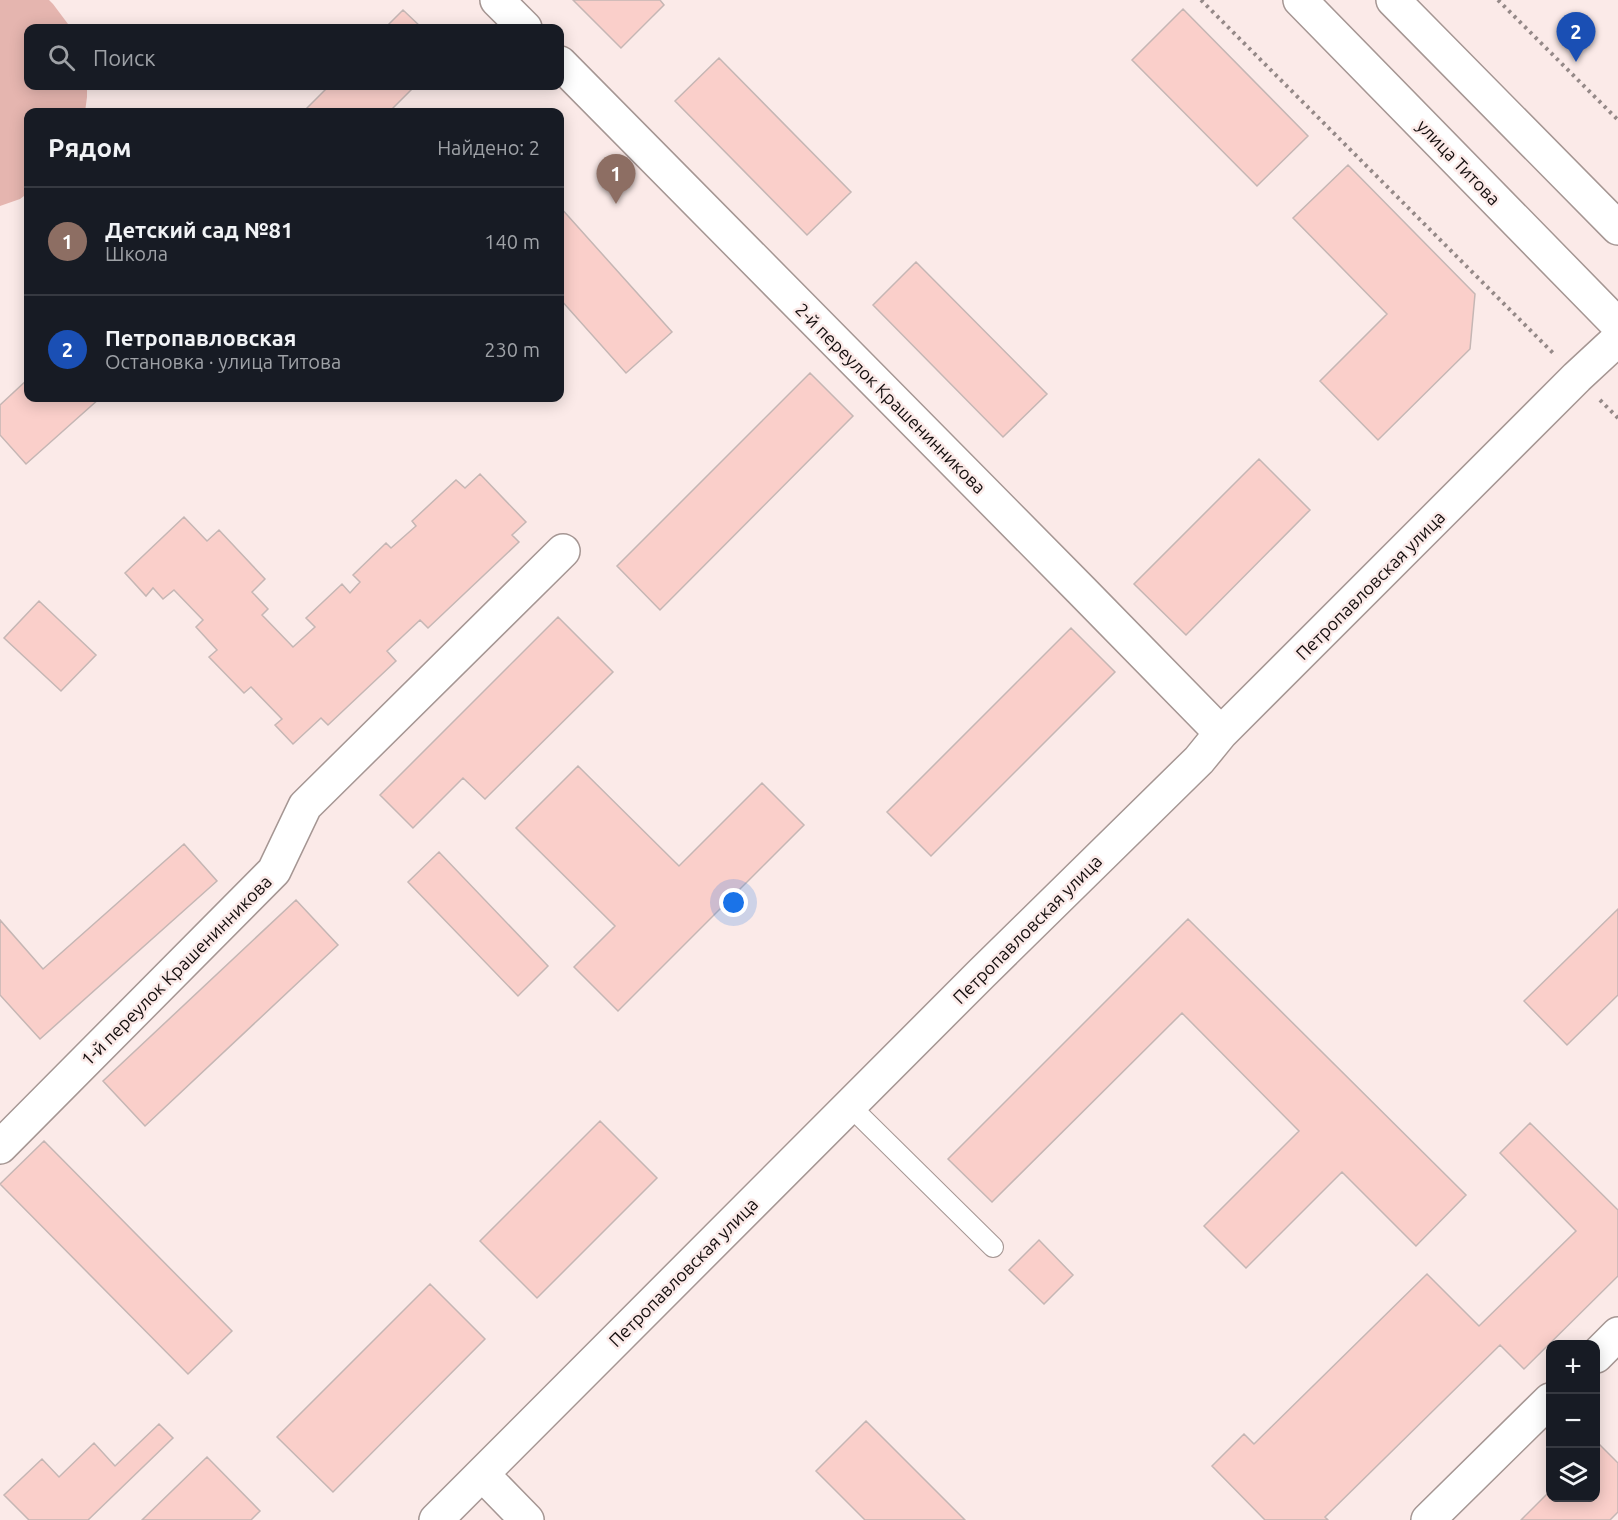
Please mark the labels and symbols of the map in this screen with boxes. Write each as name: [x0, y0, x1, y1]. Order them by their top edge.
pin: 2: [1556, 13, 1596, 62]
street label: улица Титова: [1413, 115, 1505, 209]
pin: 1: [596, 154, 636, 204]
street label: 2-й переулок Крашенинникова: [792, 299, 990, 497]
street label: Петропавловская улица: [1292, 507, 1448, 663]
street label: Петропавловская улица: [949, 851, 1105, 1007]
street label: 1-й переулок Крашенинникова: [77, 871, 275, 1069]
your location: [719, 888, 748, 917]
street label: Петропавловская улица: [605, 1194, 761, 1350]

